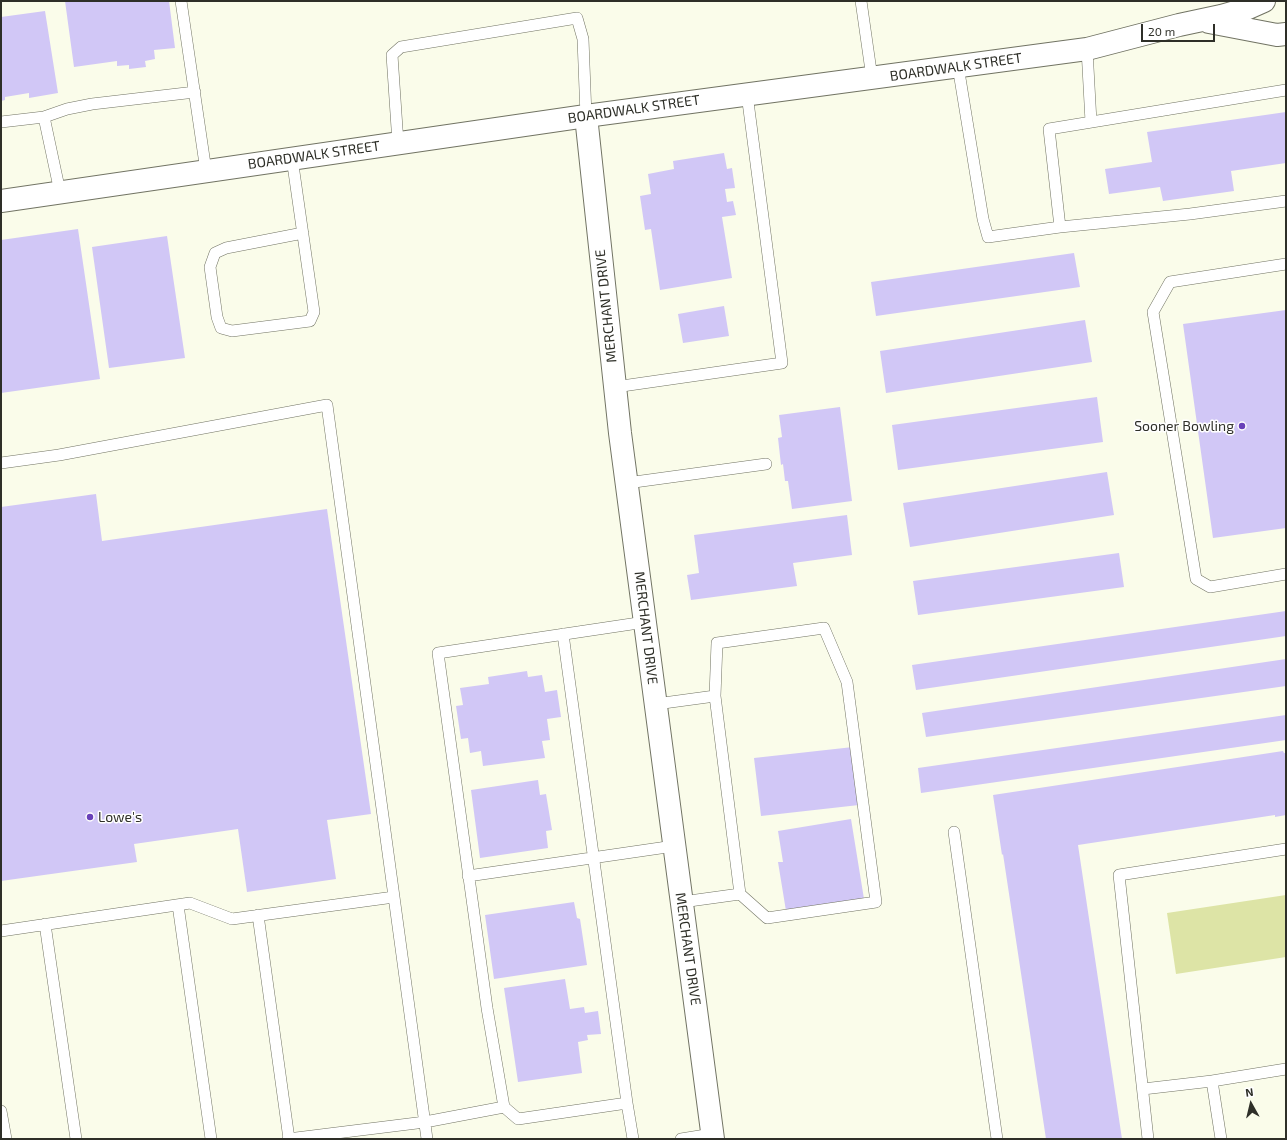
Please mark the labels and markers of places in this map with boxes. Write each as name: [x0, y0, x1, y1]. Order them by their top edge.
place label: Sooner Bowling: [1134, 418, 1234, 434]
marker: Sooner Bowling: [1237, 421, 1247, 431]
place label: Lowe's: [98, 809, 142, 825]
marker: Lowe's: [85, 812, 95, 822]

